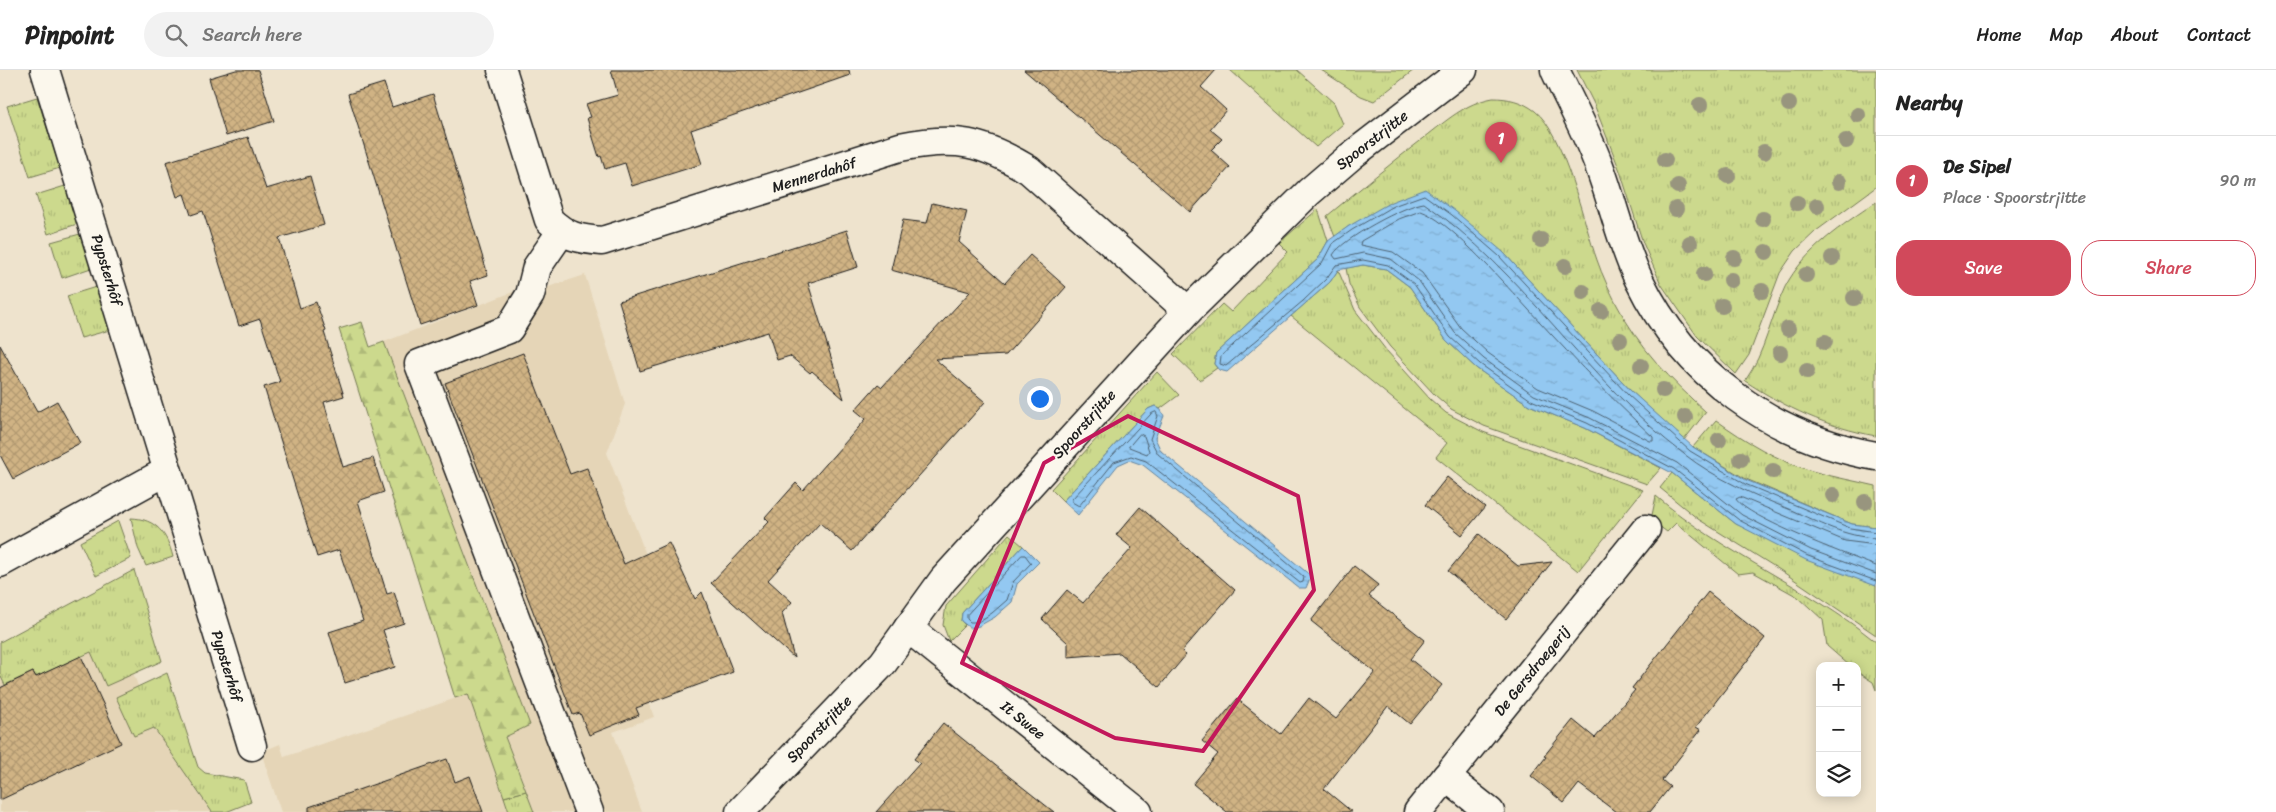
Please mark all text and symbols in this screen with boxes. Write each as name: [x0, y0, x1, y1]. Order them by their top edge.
search box: [144, 12, 494, 57]
text: Pinpoint: [25, 14, 114, 56]
text: Search here: [202, 18, 302, 51]
text: Home: [1977, 19, 2022, 51]
text: Map: [2050, 19, 2083, 51]
text: About: [2111, 19, 2159, 51]
text: Contact: [2187, 19, 2251, 51]
icon: search: [162, 21, 190, 49]
text: Nearby: [1896, 84, 1962, 122]
street label: Spoorstrjitte: [1330, 103, 1414, 177]
pin: 1: [1485, 122, 1517, 163]
street label: Mennerdahôf: [768, 149, 861, 200]
text: De Sipel: [1943, 150, 2011, 183]
text: 1: [1909, 166, 1915, 195]
text: 90 m: [2220, 166, 2256, 195]
text: Place · Spoorstrjitte: [1943, 183, 2086, 212]
street label: Pypsterhôf: [84, 231, 131, 311]
button: Save: [1896, 240, 2071, 296]
button: Share: [2081, 240, 2256, 296]
street label: Spoorstrjitte: [1045, 383, 1123, 465]
your location: [1027, 386, 1053, 412]
street label: De Gersdroegerij: [1487, 620, 1577, 722]
street label: Pypsterhôf: [204, 627, 251, 707]
map controls: [1816, 662, 1861, 797]
button: +: [1816, 662, 1861, 707]
street label: Spoorstrjitte: [780, 689, 858, 769]
street label: It Swee: [994, 693, 1051, 747]
button: −: [1816, 707, 1861, 752]
button: layers: [1816, 752, 1861, 797]

